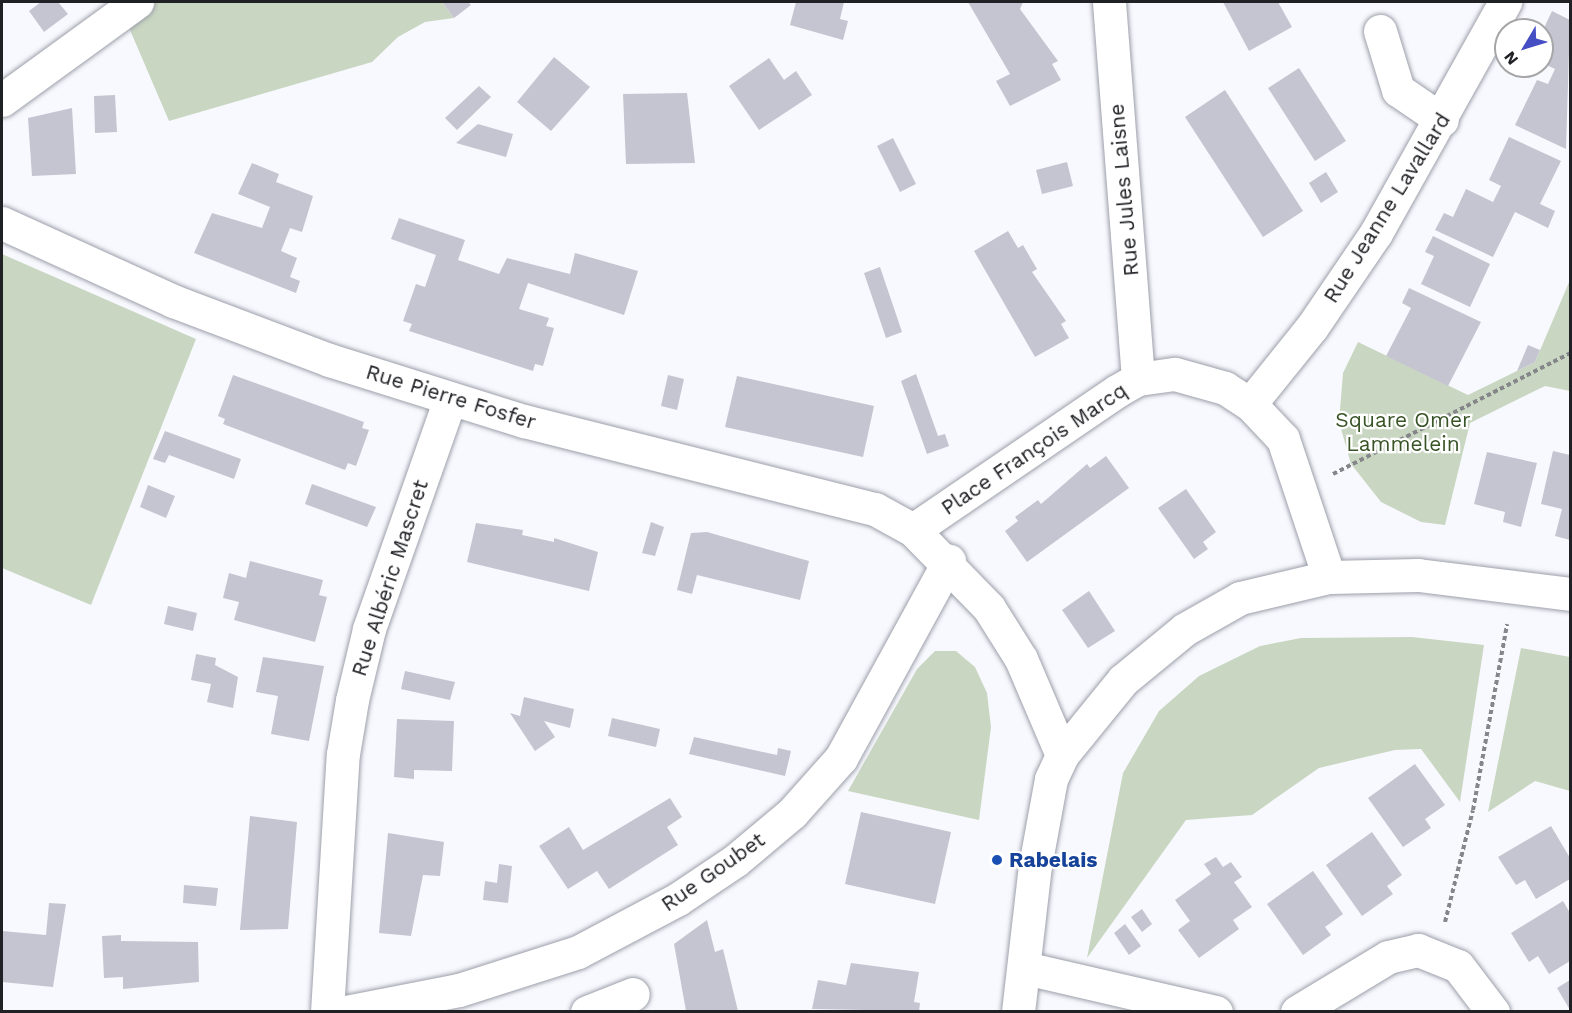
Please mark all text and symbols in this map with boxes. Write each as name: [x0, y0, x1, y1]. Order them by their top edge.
north arrow: [1494, 18, 1554, 78]
text: N: [1500, 48, 1522, 69]
street label: Rue Jules Laisne: [1104, 102, 1144, 278]
street label: Rue Jeanne Lavallard: [1318, 108, 1456, 308]
street label: Rue Pierre Fosfer: [363, 359, 539, 435]
street label: Place François Marcq: [936, 378, 1132, 520]
park label: Square Omer Lammelein: [1335, 407, 1471, 457]
street label: Rue Albéric Mascret: [346, 476, 434, 680]
street label: Rue Goubet: [656, 827, 770, 917]
place label: Rabelais: [1009, 847, 1097, 873]
marker: Rabelais: [990, 853, 1004, 867]

